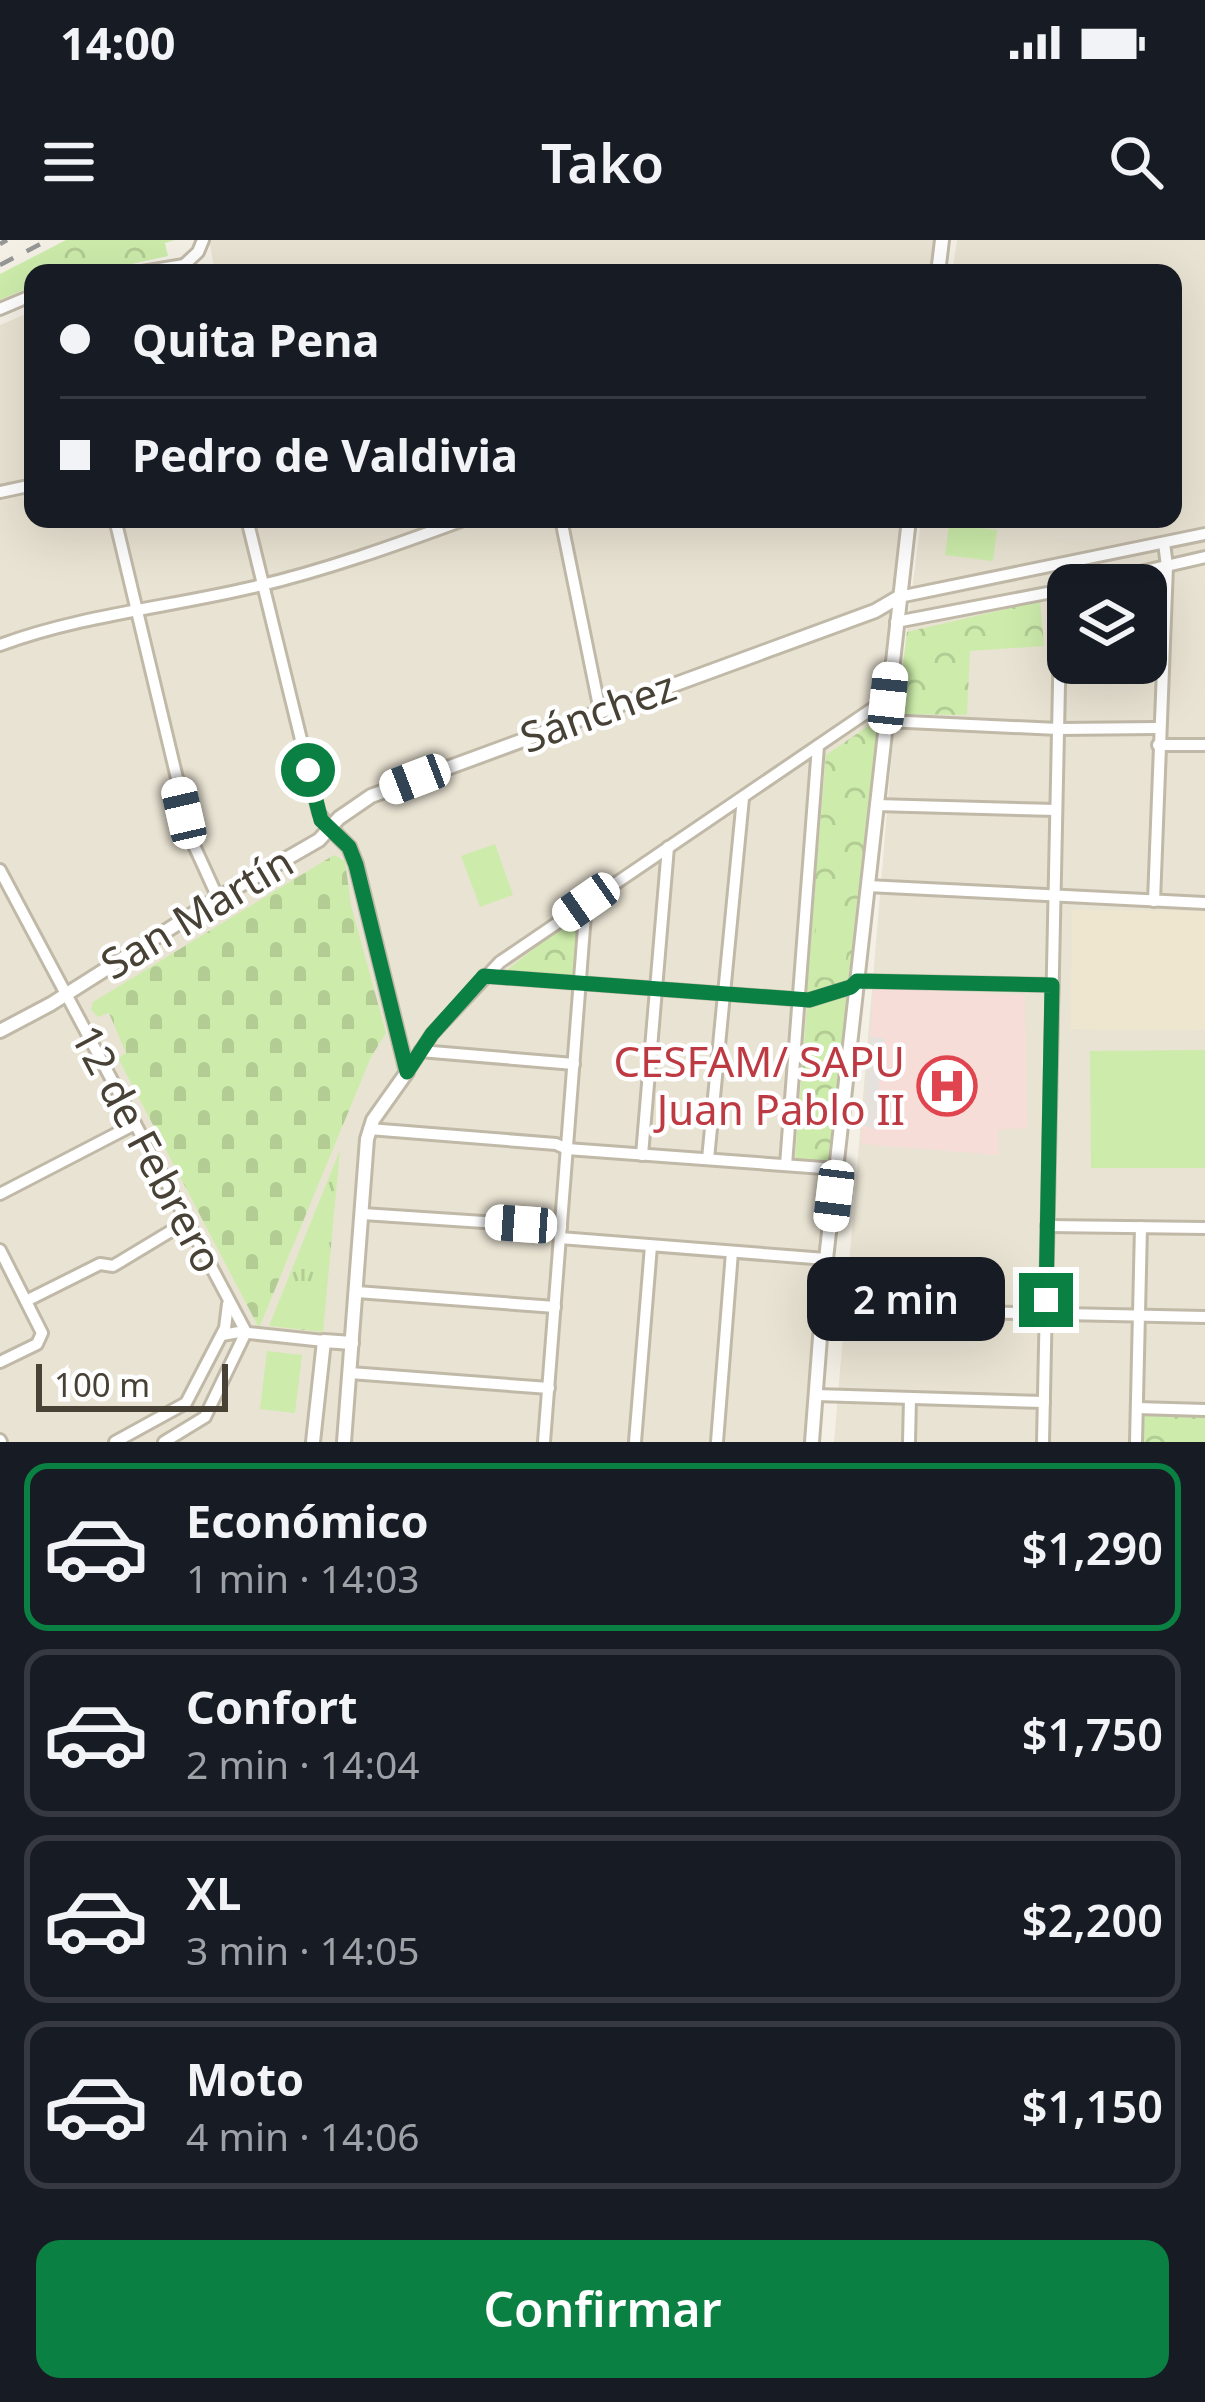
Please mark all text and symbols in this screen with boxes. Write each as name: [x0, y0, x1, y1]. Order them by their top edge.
text: 14:00: [60, 12, 176, 73]
text: Tako: [541, 125, 664, 199]
icon: menu: [36, 129, 102, 195]
icon: search: [1103, 129, 1169, 195]
text: Quita Pena: [132, 309, 380, 370]
text: Pedro de Valdivia: [132, 424, 518, 485]
map controls: [1047, 564, 1167, 684]
button: layers: [1047, 564, 1167, 684]
street label: Sánchez: [512, 656, 683, 765]
car: [866, 660, 910, 736]
route start: [281, 743, 335, 797]
car: [375, 749, 455, 809]
car: [158, 774, 210, 852]
street label: San Martín: [90, 832, 303, 991]
car: [546, 867, 626, 937]
street label: 12 de Febrero: [59, 1014, 238, 1282]
place label: CESFAM/ SAPU Juan Pablo II: [614, 1032, 905, 1137]
hospital icon: CESFAM/ SAPU Juan Pablo II: [916, 1055, 978, 1117]
car: [812, 1158, 856, 1234]
car: [484, 1204, 558, 1244]
callout: 2 min: [806, 1258, 1004, 1342]
text: 2 min: [853, 1272, 959, 1325]
route end: [1019, 1273, 1073, 1327]
scale bar: [36, 1358, 228, 1411]
text: 100 m: [54, 1362, 150, 1407]
text: Económico: [186, 1490, 429, 1551]
icon: car: [42, 1493, 150, 1601]
text: $1,290: [1022, 1517, 1163, 1578]
text: 1 min · 14:03: [186, 1551, 420, 1604]
text: Confort: [186, 1676, 357, 1737]
icon: car: [42, 1679, 150, 1787]
text: $1,750: [1022, 1703, 1163, 1764]
text: 2 min · 14:04: [186, 1737, 420, 1790]
text: XL: [186, 1862, 241, 1923]
icon: car: [42, 1865, 150, 1973]
text: $2,200: [1022, 1889, 1163, 1950]
text: 3 min · 14:05: [186, 1923, 420, 1976]
text: Moto: [186, 2048, 304, 2109]
icon: car: [42, 2051, 150, 2159]
text: $1,150: [1022, 2075, 1163, 2136]
text: 4 min · 14:06: [186, 2109, 420, 2162]
button: Confirmar: [36, 2240, 1169, 2378]

